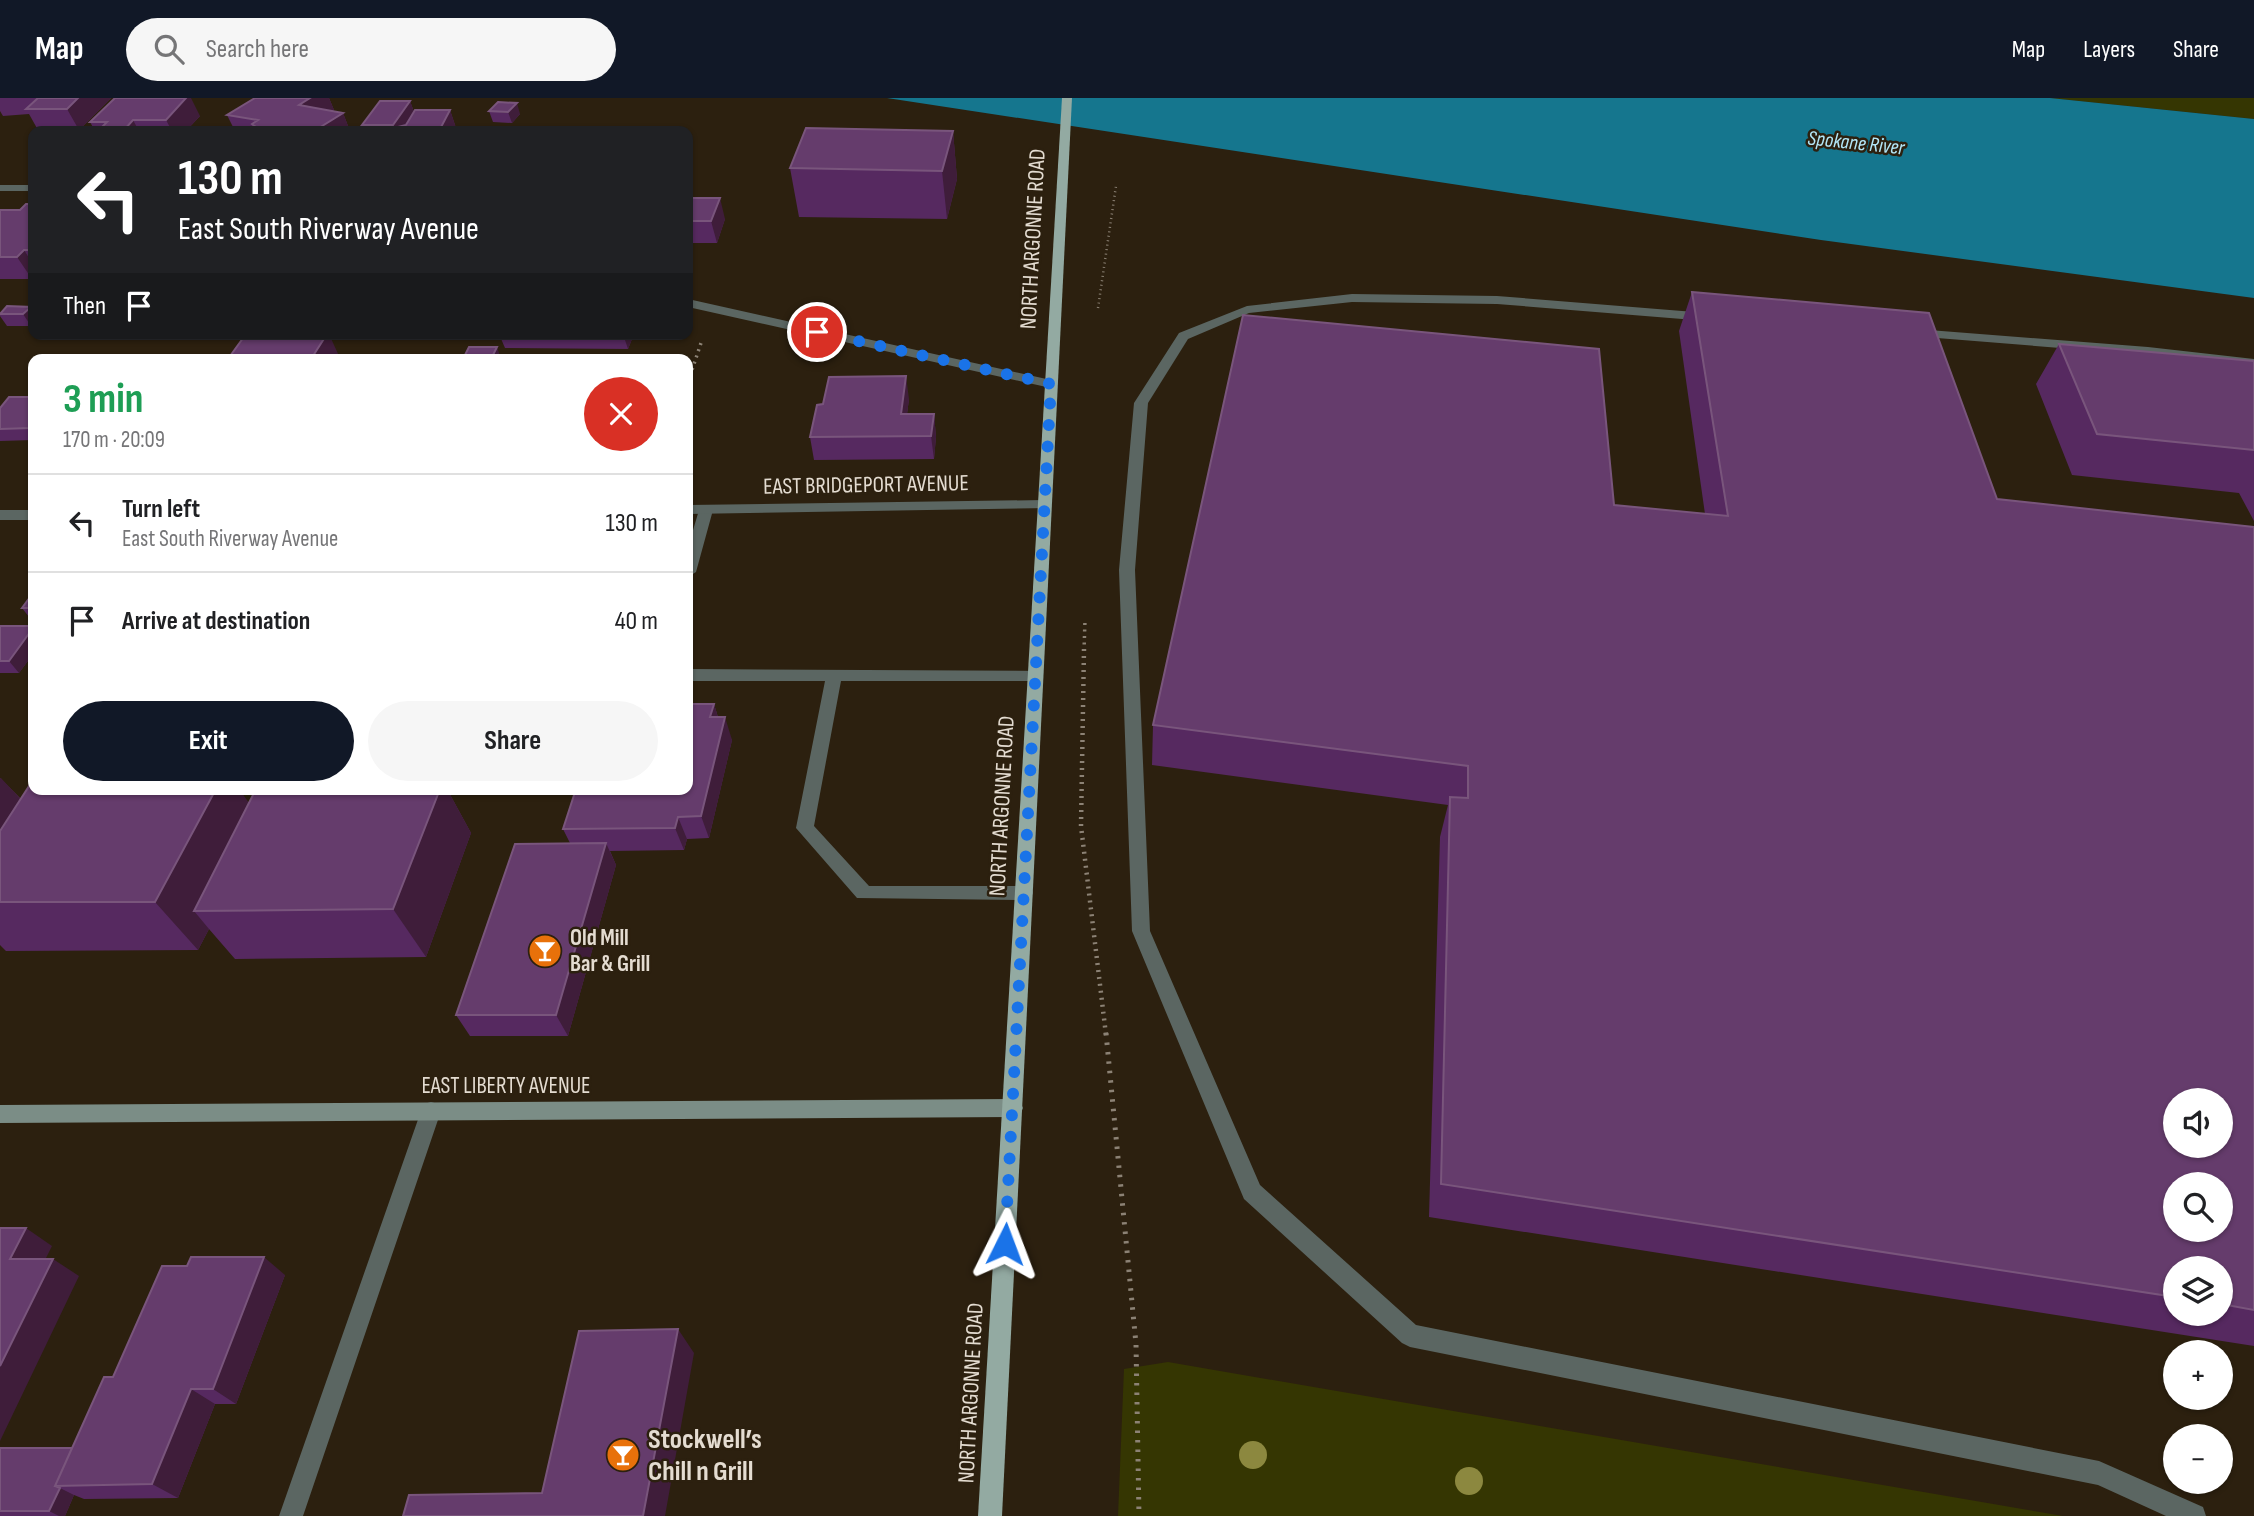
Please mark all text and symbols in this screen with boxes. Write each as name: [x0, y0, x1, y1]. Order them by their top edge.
search box: [126, 18, 616, 81]
text: Map: [35, 29, 84, 69]
icon: search: [150, 30, 188, 68]
text: Search here: [206, 34, 309, 65]
text: Map: [2012, 35, 2045, 64]
text: Layers: [2083, 35, 2135, 64]
text: Share: [2173, 35, 2219, 64]
water label: Spokane River: [1806, 125, 1907, 161]
street label: NORTH ARGONNE ROAD: [1014, 148, 1052, 330]
text: 130 m: [178, 150, 283, 209]
icon: left: [63, 154, 154, 245]
text: East South Riverway Avenue: [178, 210, 479, 249]
icon: arrive: [120, 287, 158, 325]
text: Then: [63, 291, 106, 322]
pin: [787, 302, 847, 362]
icon: arrive: [798, 313, 836, 351]
text: 3 min: [63, 374, 143, 425]
button: close: [584, 377, 658, 451]
text: 170 m · 20:09: [63, 426, 165, 454]
street label: EAST BRIDGEPORT AVENUE: [763, 469, 969, 501]
text: Turn left: [122, 494, 200, 525]
icon: left: [63, 504, 101, 542]
text: 130 m: [606, 508, 658, 539]
text: East South Riverway Avenue: [122, 525, 338, 553]
icon: arrive: [63, 602, 101, 640]
text: Arrive at destination: [122, 606, 310, 637]
text: 40 m: [615, 606, 658, 637]
button: Exit: [63, 701, 354, 781]
button: Share: [368, 701, 658, 781]
street label: NORTH ARGONNE ROAD: [983, 715, 1021, 897]
place label: Old Mill Bar & Grill: [570, 924, 650, 978]
bar icon: Old Mill Bar & Grill: [526, 932, 564, 970]
street label: EAST LIBERTY AVENUE: [421, 1072, 591, 1100]
map controls: [2163, 1088, 2233, 1494]
button: sound: [2163, 1088, 2233, 1158]
button: search: [2163, 1172, 2233, 1242]
position arrow: [968, 1207, 1042, 1281]
button: layers: [2163, 1256, 2233, 1326]
street label: NORTH ARGONNE ROAD: [952, 1302, 990, 1484]
button: +: [2163, 1340, 2233, 1410]
place label: Stockwell’s Chill n Grill: [648, 1423, 762, 1488]
button: −: [2163, 1424, 2233, 1494]
bar icon: Stockwell’s Chill n Grill: [604, 1436, 642, 1474]

